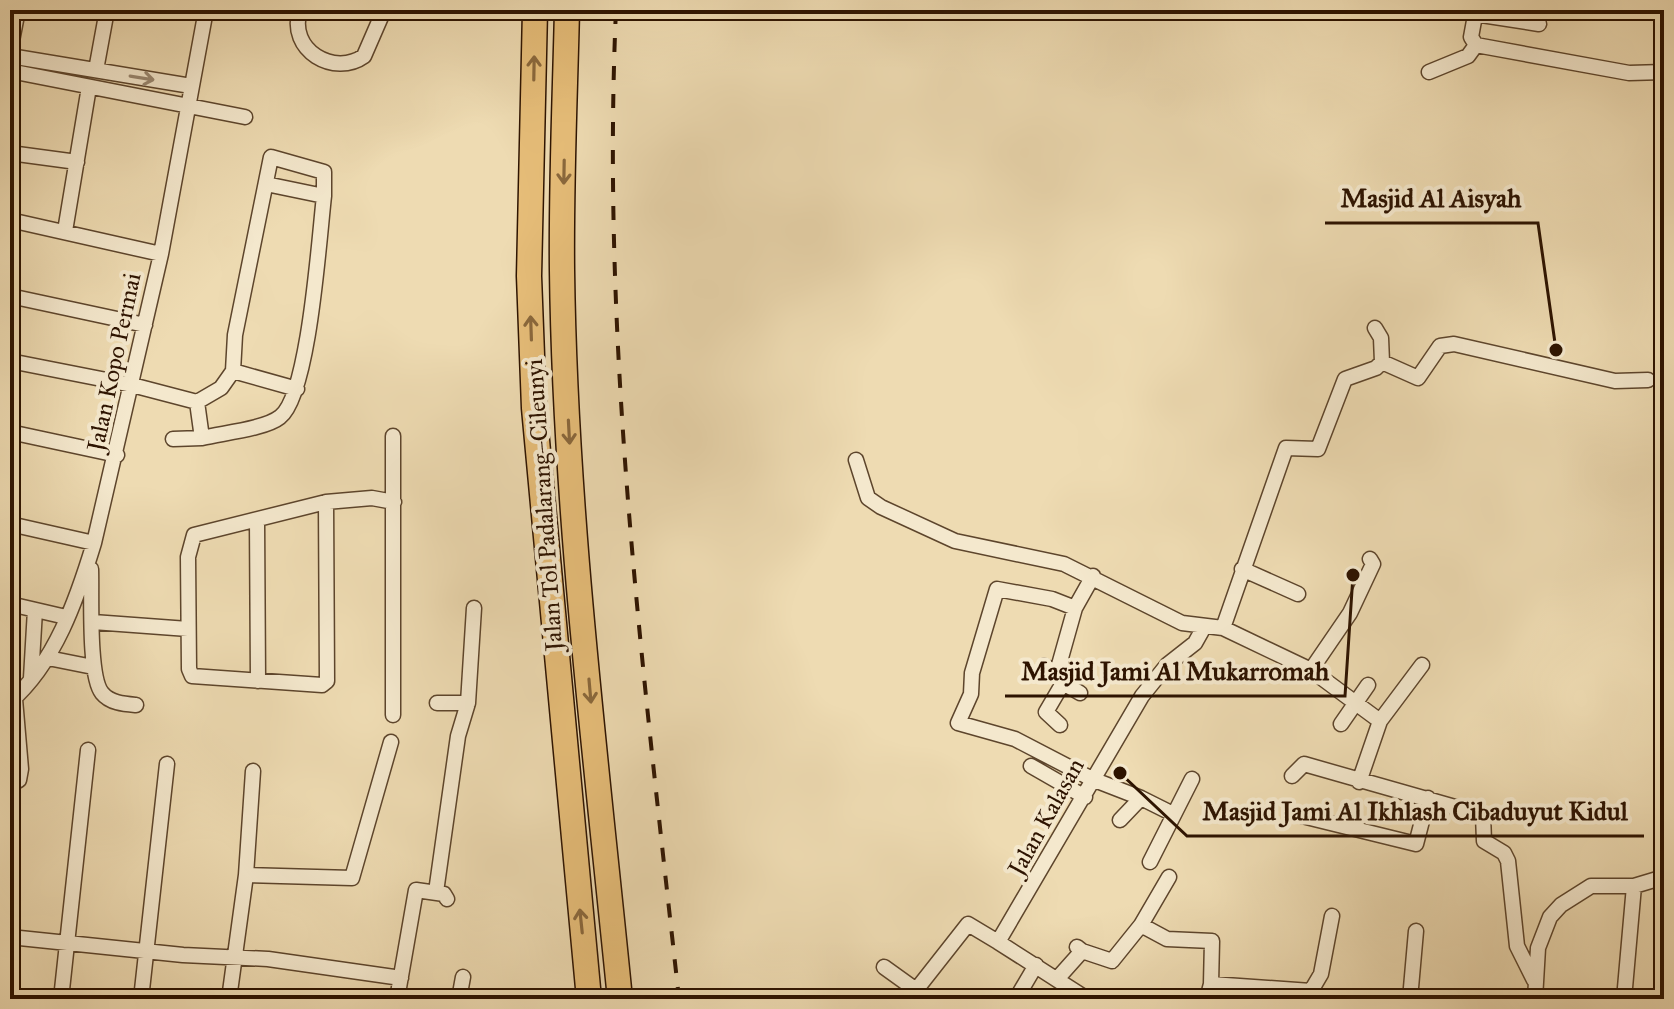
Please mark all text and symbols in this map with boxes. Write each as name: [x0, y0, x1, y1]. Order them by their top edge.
one-way arrow: [526, 55, 541, 82]
one-way arrow: [129, 71, 154, 86]
one-way arrow: [556, 158, 571, 185]
callout: Masjid Al Aisyah: [1325, 173, 1538, 223]
text: Masjid Al Aisyah: [1340, 182, 1522, 214]
street label: Jalan Kopo Permai: [80, 270, 148, 457]
one-way arrow: [523, 315, 538, 342]
street label: Jalan Tol Padalarang–Cileunyi: [519, 357, 569, 655]
one-way arrow: [562, 418, 577, 445]
callout: Masjid Jami Al Mukarromah: [1005, 646, 1345, 696]
text: Masjid Jami Al Mukarromah: [1021, 655, 1330, 688]
one-way arrow: [583, 677, 598, 704]
street label: Jalan Kalasan: [1000, 753, 1091, 884]
callout: Masjid Jami Al Ikhlash Cibaduyut Kidul: [1187, 786, 1644, 836]
text: Masjid Jami Al Ikhlash Cibaduyut Kidul: [1202, 795, 1629, 828]
one-way arrow: [574, 908, 589, 935]

